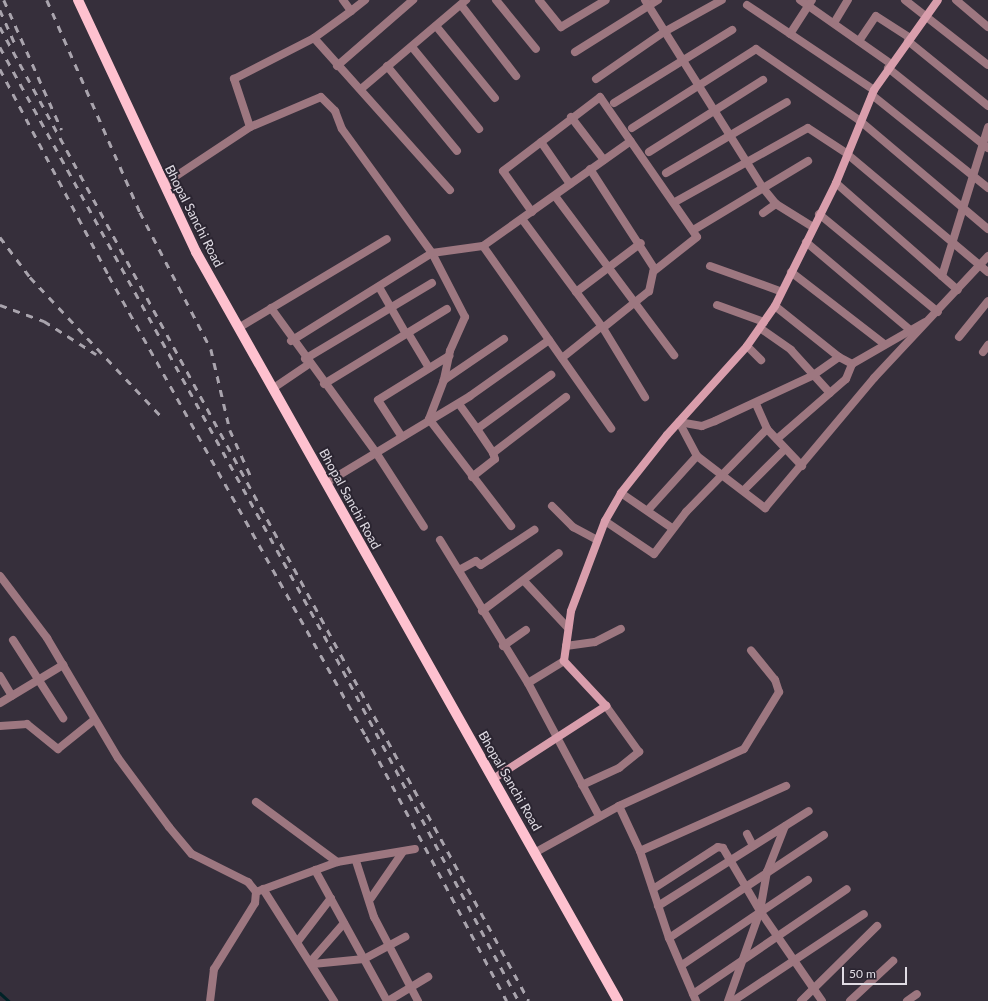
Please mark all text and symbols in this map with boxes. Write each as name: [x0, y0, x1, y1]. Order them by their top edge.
street label: Bhopal Sanchi Road: [162, 162, 226, 270]
street label: Bhopal Sanchi Road: [316, 446, 384, 552]
street label: Bhopal Sanchi Road: [475, 728, 545, 834]
scale bar: [844, 959, 909, 985]
text: 50 m: [849, 966, 876, 981]

